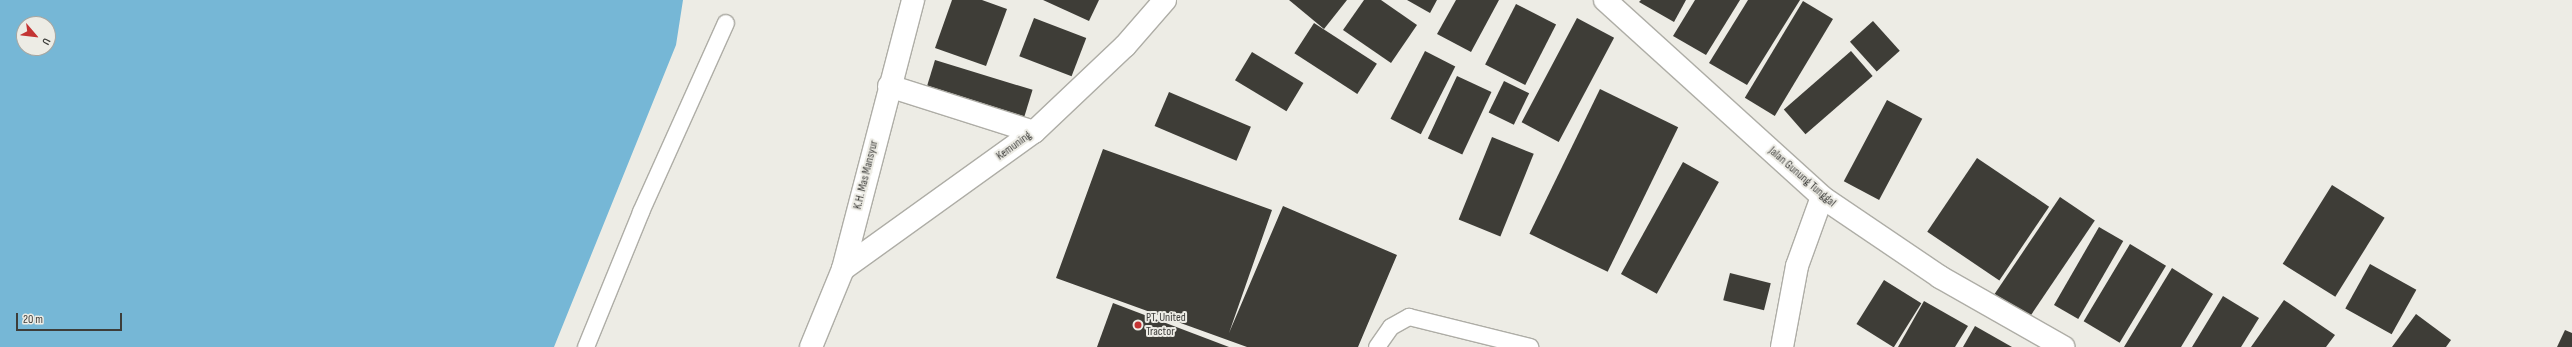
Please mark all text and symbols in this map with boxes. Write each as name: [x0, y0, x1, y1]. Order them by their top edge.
north arrow: [16, 16, 56, 56]
text: U: [39, 36, 53, 47]
street label: Kemuning: [994, 128, 1034, 164]
street label: K.H. Mas Mansyur: [851, 139, 881, 211]
street label: Jalan Gunung Tunggal: [1765, 144, 1839, 210]
scale bar: [18, 305, 124, 331]
place label: PT. United Tractor: [1146, 311, 1186, 339]
text: 20 m: [23, 312, 43, 327]
marker: PT. United Tractor: [1133, 320, 1143, 330]

